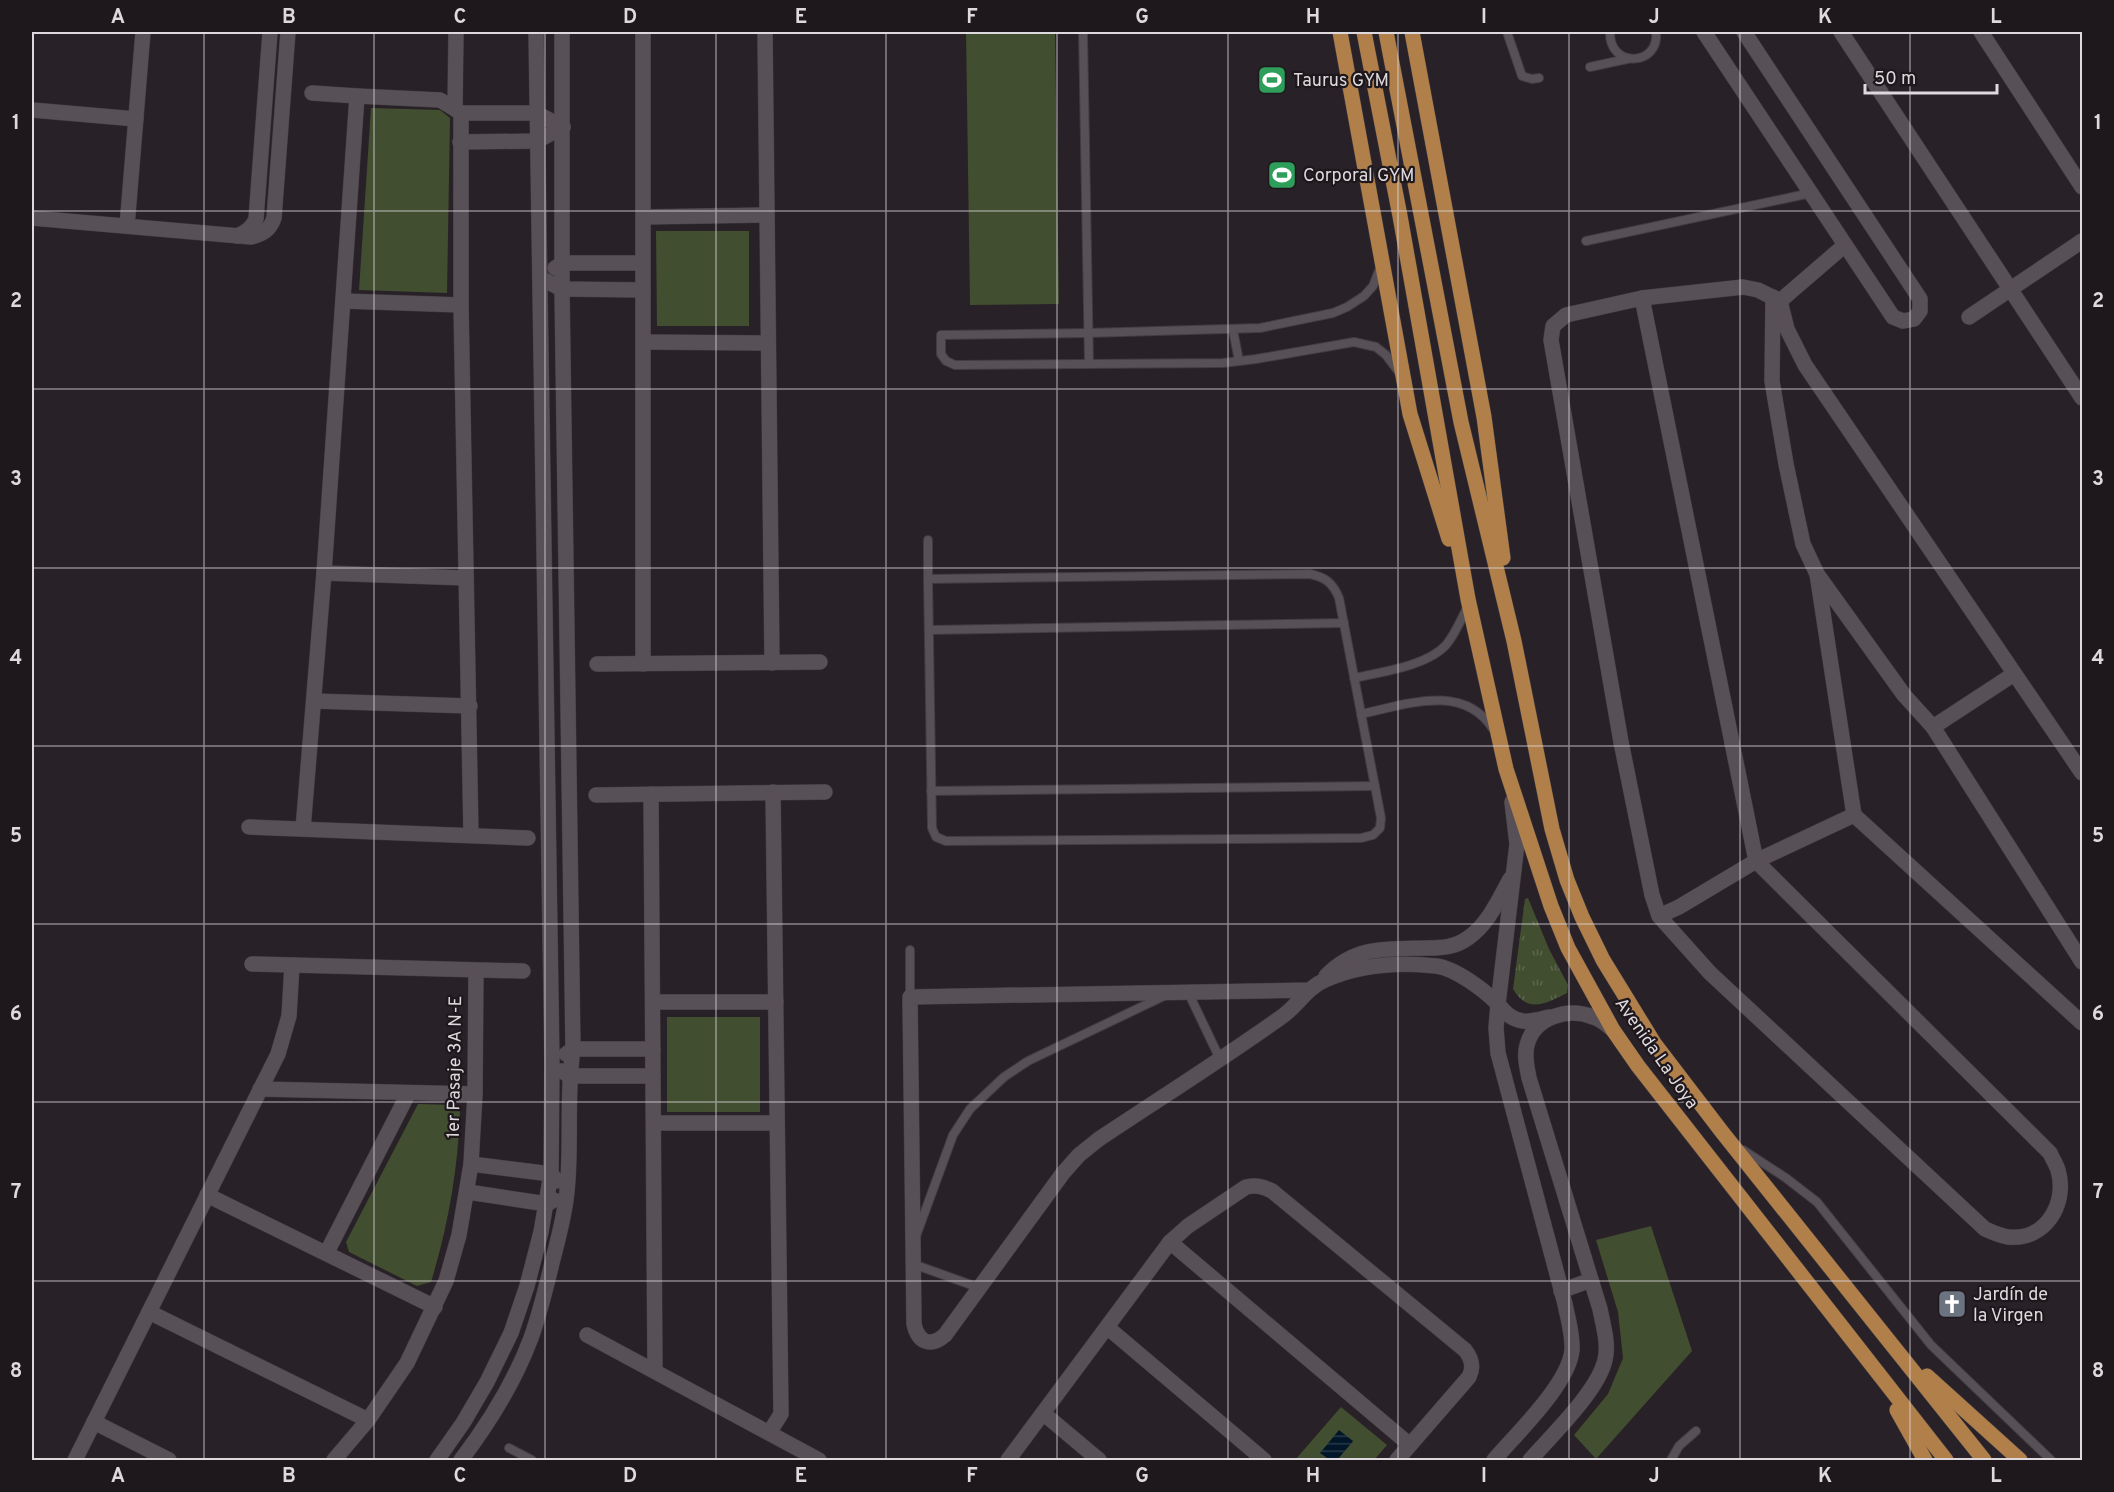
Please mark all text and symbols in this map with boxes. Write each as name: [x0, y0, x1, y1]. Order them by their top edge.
text: A: [111, 5, 125, 31]
text: B: [282, 5, 296, 31]
text: C: [454, 5, 466, 31]
text: D: [623, 5, 637, 31]
text: E: [795, 5, 807, 31]
text: F: [966, 5, 978, 31]
text: G: [1135, 5, 1149, 31]
text: H: [1306, 5, 1320, 31]
text: I: [1481, 5, 1487, 31]
text: J: [1648, 5, 1660, 31]
text: K: [1818, 5, 1832, 31]
text: L: [1990, 5, 2002, 31]
scale bar: [1865, 57, 1997, 95]
sports icon: Taurus GYM: [1256, 64, 1288, 96]
text: 50 m: [1874, 68, 1916, 91]
place label: Taurus GYM: [1293, 70, 1389, 93]
text: 1: [12, 111, 20, 137]
text: 1: [2094, 111, 2102, 137]
sports icon: Corporal GYM: [1266, 159, 1298, 191]
place label: Corporal GYM: [1303, 165, 1414, 188]
text: 2: [10, 289, 22, 315]
text: 2: [2092, 289, 2104, 315]
text: 3: [10, 467, 22, 493]
text: 3: [2092, 467, 2104, 493]
text: 4: [10, 646, 22, 672]
text: 4: [2092, 646, 2104, 672]
text: 5: [10, 824, 22, 850]
text: 5: [2092, 824, 2104, 850]
street label: Avenida La Joya: [1609, 994, 1703, 1114]
street label: 1er Pasaje 3A N-E: [443, 995, 468, 1139]
text: 6: [10, 1002, 22, 1028]
text: 6: [2092, 1002, 2104, 1028]
text: 7: [11, 1180, 21, 1206]
text: 7: [2093, 1180, 2103, 1206]
place label: Jardín de la Virgen: [1973, 1284, 2048, 1328]
church icon: Jardín de la Virgen: [1936, 1288, 1968, 1320]
text: 8: [10, 1359, 22, 1385]
text: 8: [2092, 1359, 2104, 1385]
text: A: [111, 1464, 125, 1490]
text: B: [282, 1464, 296, 1490]
text: C: [454, 1464, 466, 1490]
text: D: [623, 1464, 637, 1490]
text: E: [795, 1464, 807, 1490]
text: F: [966, 1464, 978, 1490]
text: G: [1135, 1464, 1149, 1490]
text: H: [1306, 1464, 1320, 1490]
text: I: [1481, 1464, 1487, 1490]
text: J: [1648, 1464, 1660, 1490]
text: K: [1818, 1464, 1832, 1490]
text: L: [1990, 1464, 2002, 1490]

